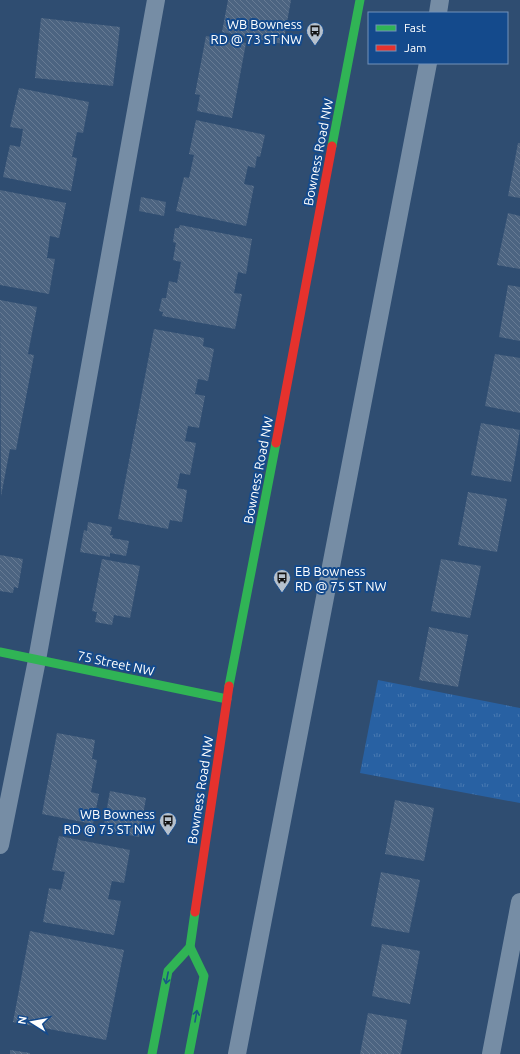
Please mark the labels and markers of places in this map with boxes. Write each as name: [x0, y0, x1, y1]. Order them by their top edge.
place label: WB Bowness RD @ 73 ST NW: [211, 17, 302, 46]
bus stop icon: WB Bowness RD @ 73 ST NW: [305, 21, 325, 46]
place label: EB Bowness RD @ 75 ST NW: [295, 564, 386, 593]
bus stop icon: EB Bowness RD @ 75 ST NW: [272, 568, 292, 593]
place label: WB Bowness RD @ 75 ST NW: [64, 807, 155, 836]
bus stop icon: WB Bowness RD @ 75 ST NW: [158, 811, 178, 836]

